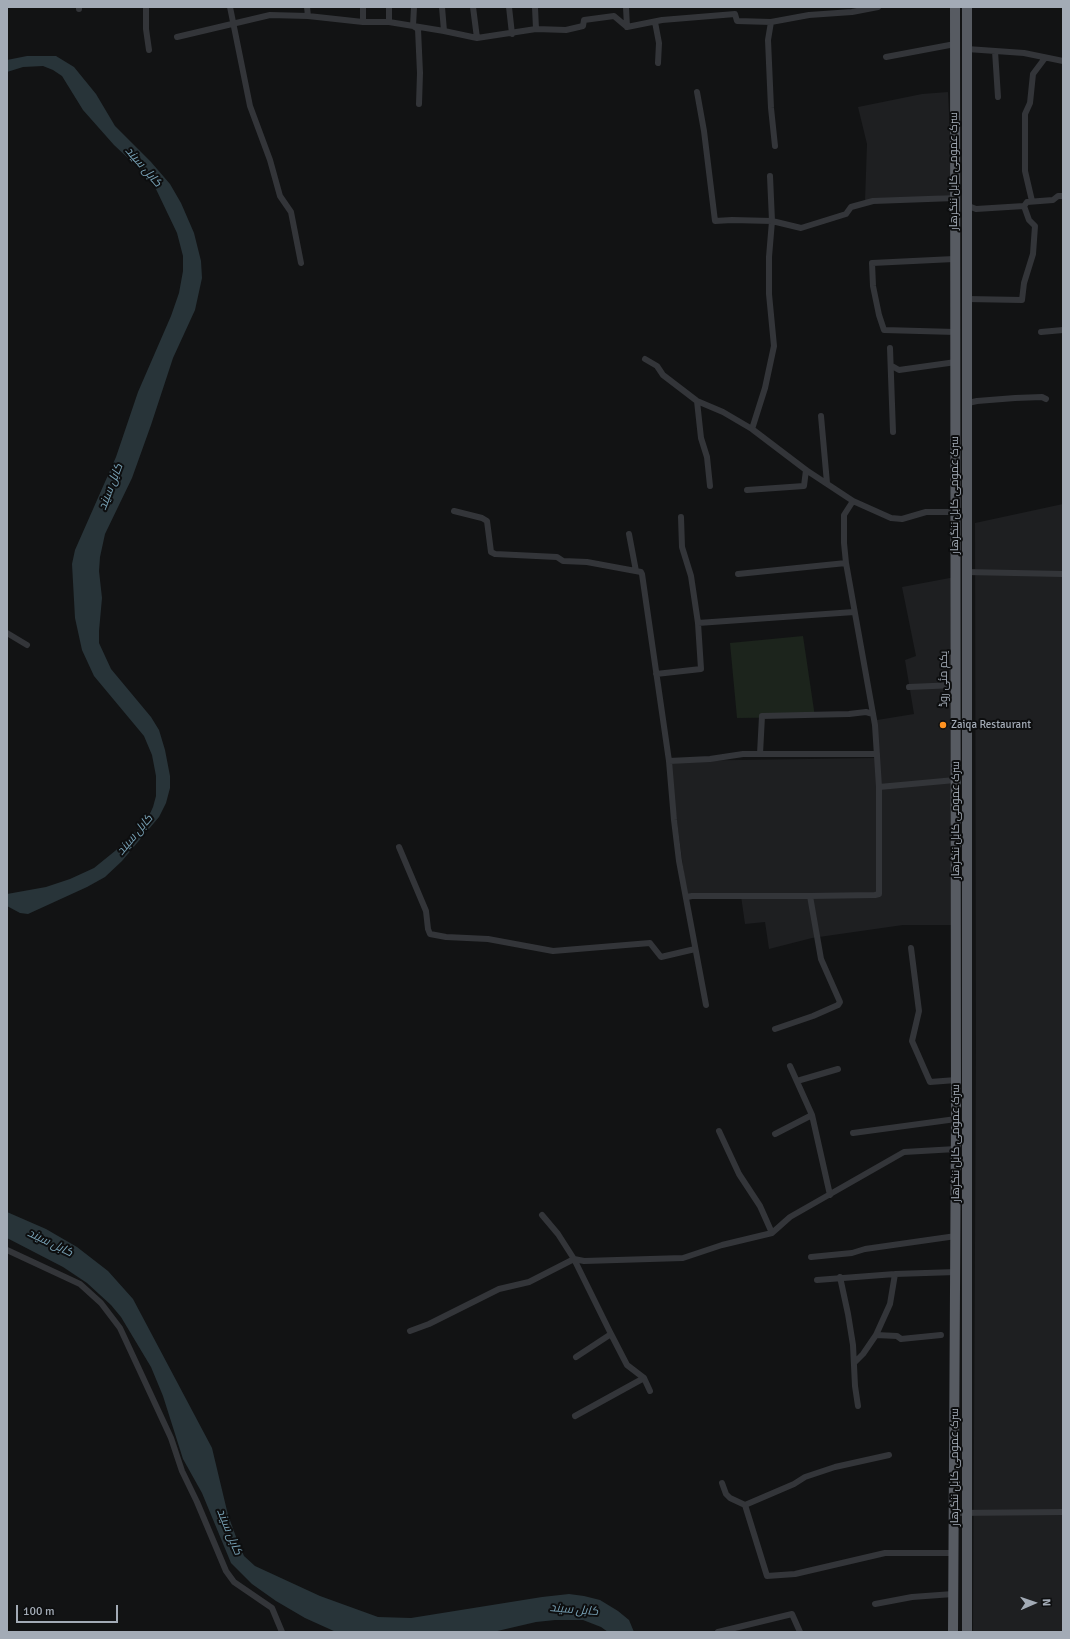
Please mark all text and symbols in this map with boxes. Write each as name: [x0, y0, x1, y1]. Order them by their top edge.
street label: سرک عمومی کابل ننگرهار: [947, 112, 961, 230]
water label: کابل سيند: [122, 144, 164, 190]
street label: سرک عمومی کابل ننگرهار: [948, 436, 962, 554]
water label: کابل سيند: [96, 462, 126, 512]
street label: یکم مئی روڈ: [937, 651, 951, 707]
place label: Zaiqa Restaurant: [951, 718, 1031, 732]
marker: Zaiqa Restaurant: [938, 720, 948, 730]
street label: سرک عمومی کابل ننگرهار: [949, 761, 963, 879]
water label: کابل سيند: [114, 812, 156, 858]
street label: سرک عمومی کابل ننگرهار: [949, 1084, 963, 1202]
water label: کابل سيند: [25, 1226, 75, 1260]
street label: سرک عمومی کابل ننگرهار: [948, 1408, 962, 1526]
water label: کابل سيند: [213, 1507, 245, 1557]
north arrow: [1014, 1583, 1054, 1623]
scale bar: [18, 1597, 120, 1623]
text: N: [1040, 1599, 1053, 1607]
water label: کابل سيند: [549, 1601, 599, 1619]
text: 100 m: [23, 1604, 55, 1619]

